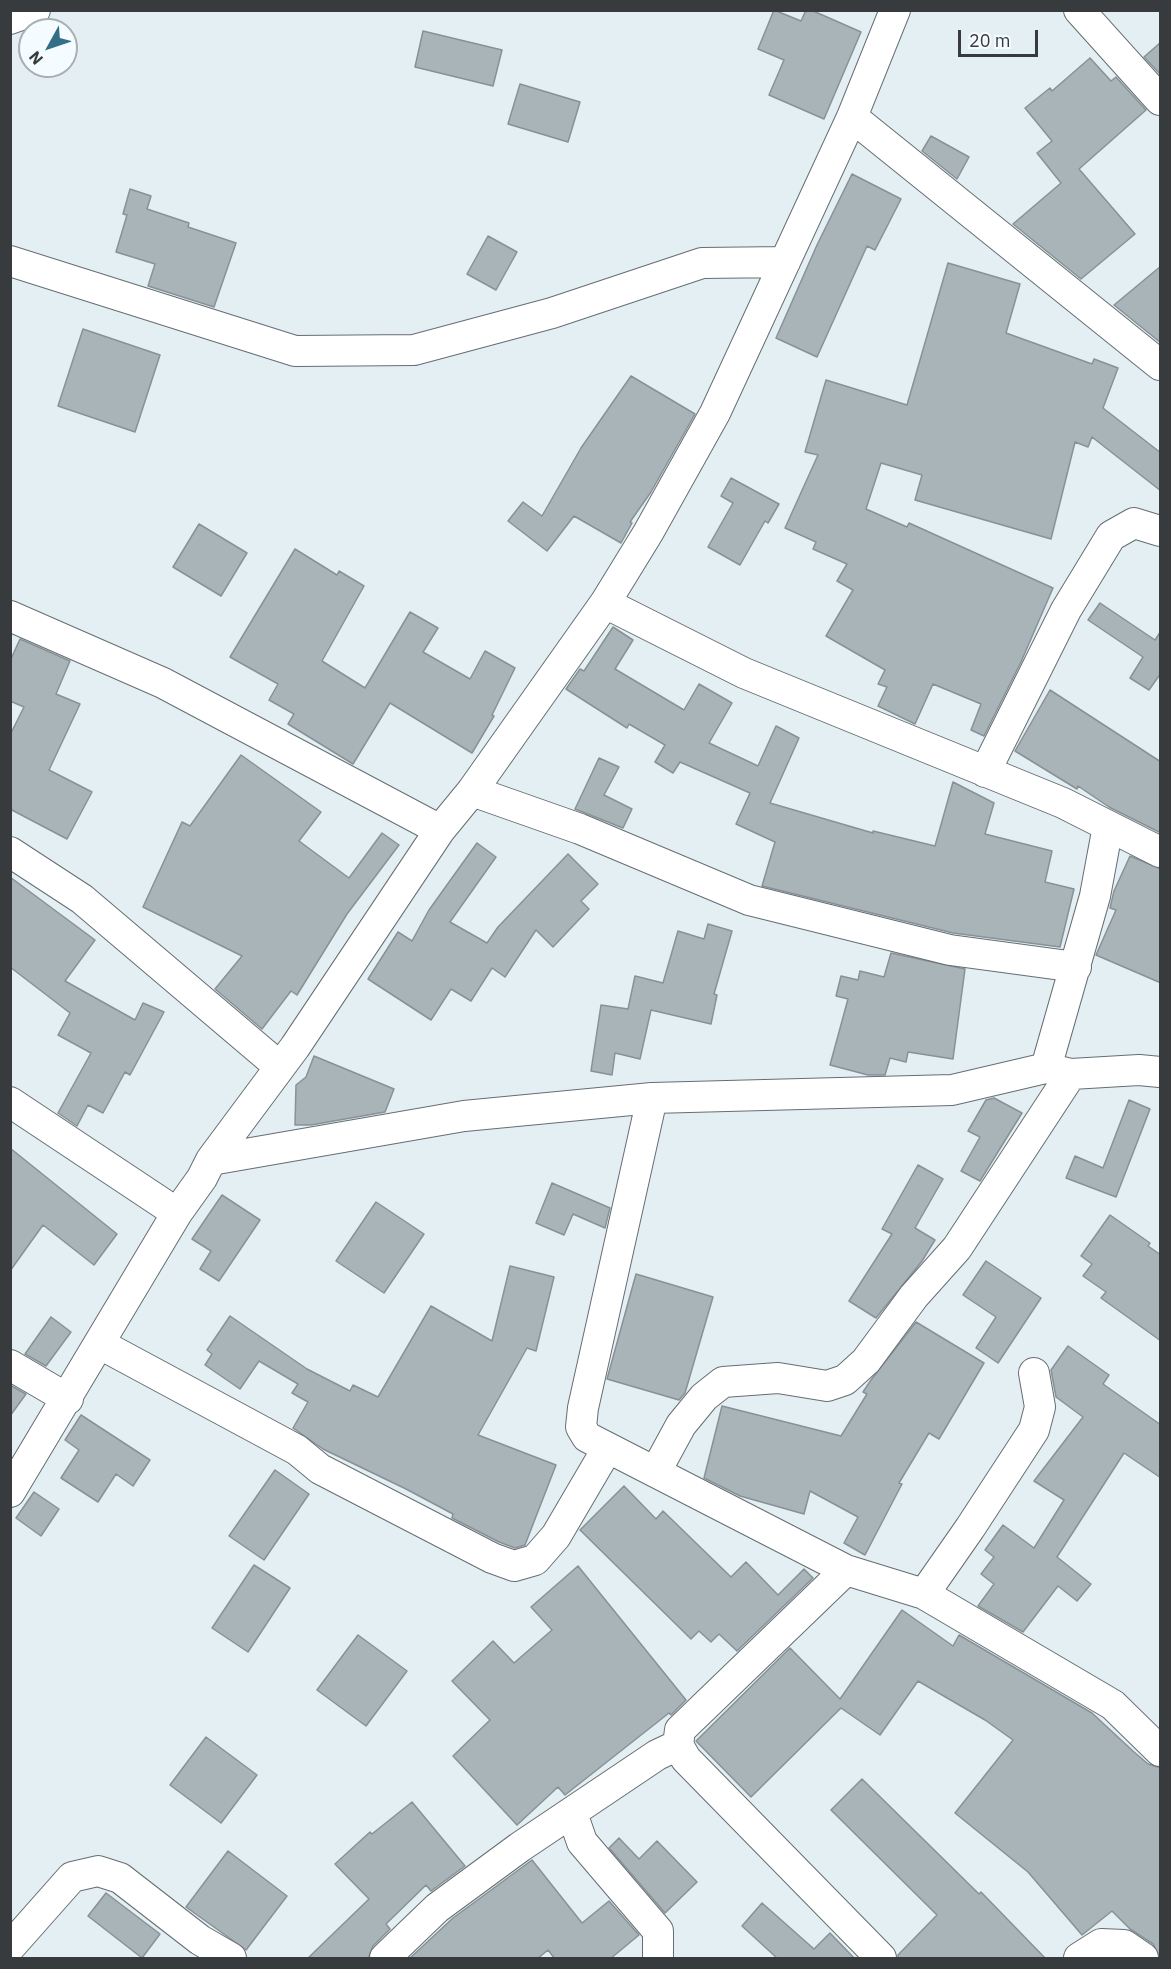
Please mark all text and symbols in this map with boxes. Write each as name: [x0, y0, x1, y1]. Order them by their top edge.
north arrow: [18, 18, 78, 78]
scale bar: [961, 18, 1040, 56]
text: 20 m: [969, 29, 1011, 52]
text: N: [24, 47, 47, 69]

